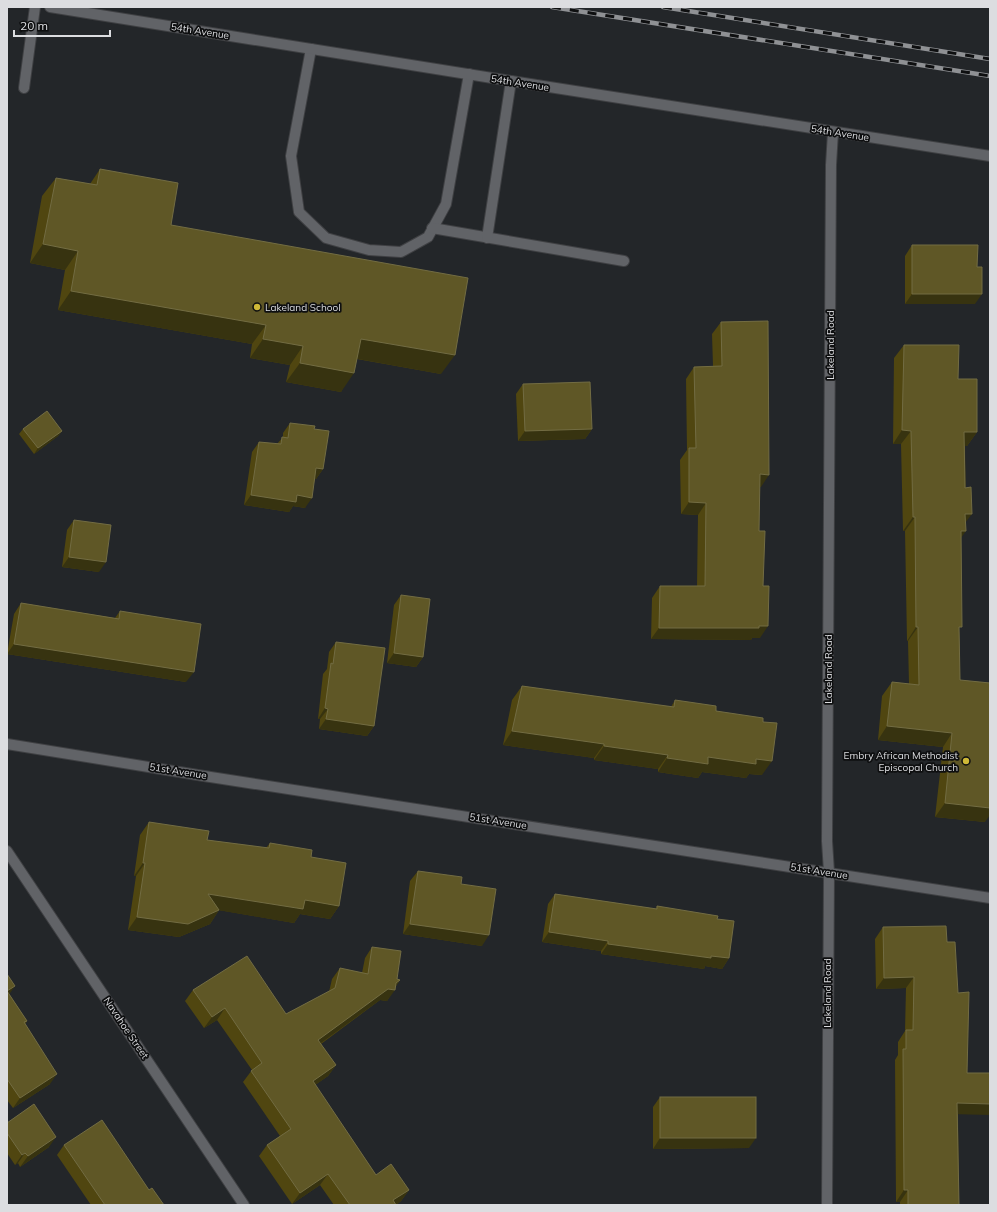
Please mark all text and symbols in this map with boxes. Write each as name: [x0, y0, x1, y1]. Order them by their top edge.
scale bar: [14, 12, 110, 38]
text: 20 m: [20, 18, 48, 33]
street label: 54th Avenue: [170, 20, 230, 42]
street label: 54th Avenue: [490, 72, 550, 94]
street label: 54th Avenue: [810, 122, 870, 144]
place label: Lakeland School: [265, 301, 341, 314]
marker: Lakeland School: [252, 302, 262, 312]
street label: Lakeland Road: [824, 310, 837, 380]
street label: Lakeland Road: [822, 634, 835, 704]
place label: Embry African Methodist Episcopal Church: [844, 749, 958, 774]
marker: Embry African Methodist Episcopal Church: [961, 756, 971, 766]
street label: 51st Avenue: [148, 760, 208, 782]
street label: 51st Avenue: [468, 810, 528, 832]
street label: 51st Avenue: [789, 860, 849, 882]
street label: Lakeland Road: [821, 958, 834, 1028]
street label: Navahoe Street: [101, 995, 152, 1062]

